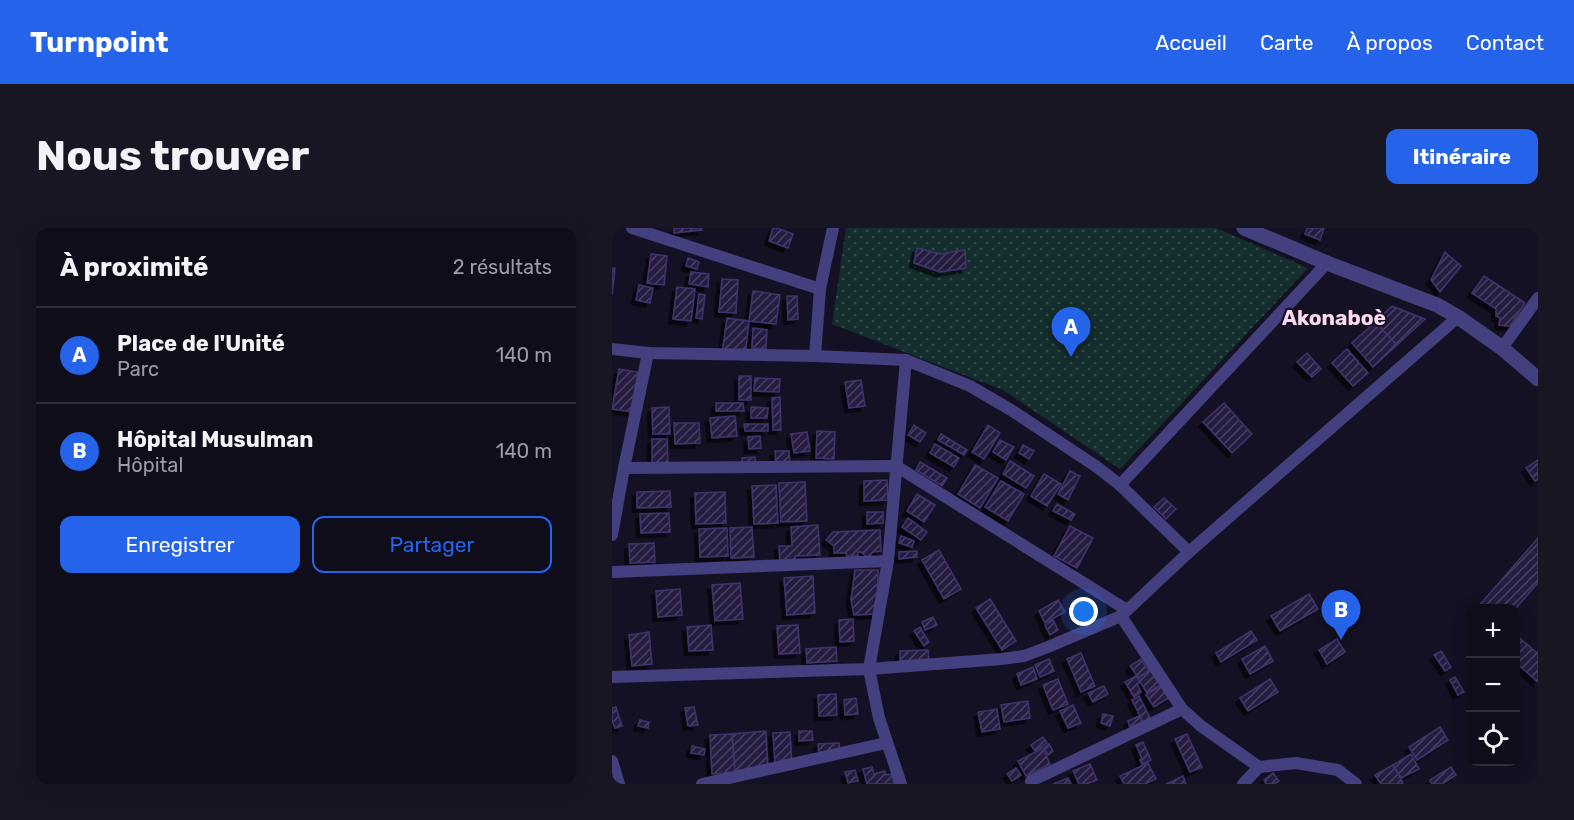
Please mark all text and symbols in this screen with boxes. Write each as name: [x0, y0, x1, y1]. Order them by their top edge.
text: Turnpoint: [30, 26, 169, 59]
text: Accueil: [1155, 30, 1227, 55]
text: Carte: [1260, 30, 1313, 55]
text: À propos: [1346, 30, 1433, 55]
text: Contact: [1466, 30, 1544, 55]
button: Itinéraire: [1386, 129, 1538, 184]
text: Nous trouver: [36, 131, 309, 181]
text: À proximité: [60, 252, 209, 283]
text: 2 résultats: [453, 255, 552, 279]
district label: Akonaboè: [1282, 305, 1386, 330]
pin: A: [1052, 308, 1090, 357]
text: Place de l'Unité: [117, 330, 285, 357]
text: A: [72, 343, 87, 367]
text: 140 m: [496, 343, 552, 367]
text: Parc: [117, 357, 159, 381]
text: Hôpital Musulman: [117, 426, 313, 453]
text: B: [72, 439, 87, 463]
text: 140 m: [496, 439, 552, 463]
text: Hôpital: [117, 453, 183, 477]
button: Enregistrer: [60, 516, 300, 573]
button: Partager: [312, 516, 552, 573]
pin: B: [1322, 590, 1360, 640]
your location: [1069, 597, 1098, 626]
map controls: [1466, 604, 1520, 766]
button: +: [1466, 604, 1520, 658]
button: −: [1466, 658, 1520, 712]
button: locate: [1466, 712, 1520, 766]

